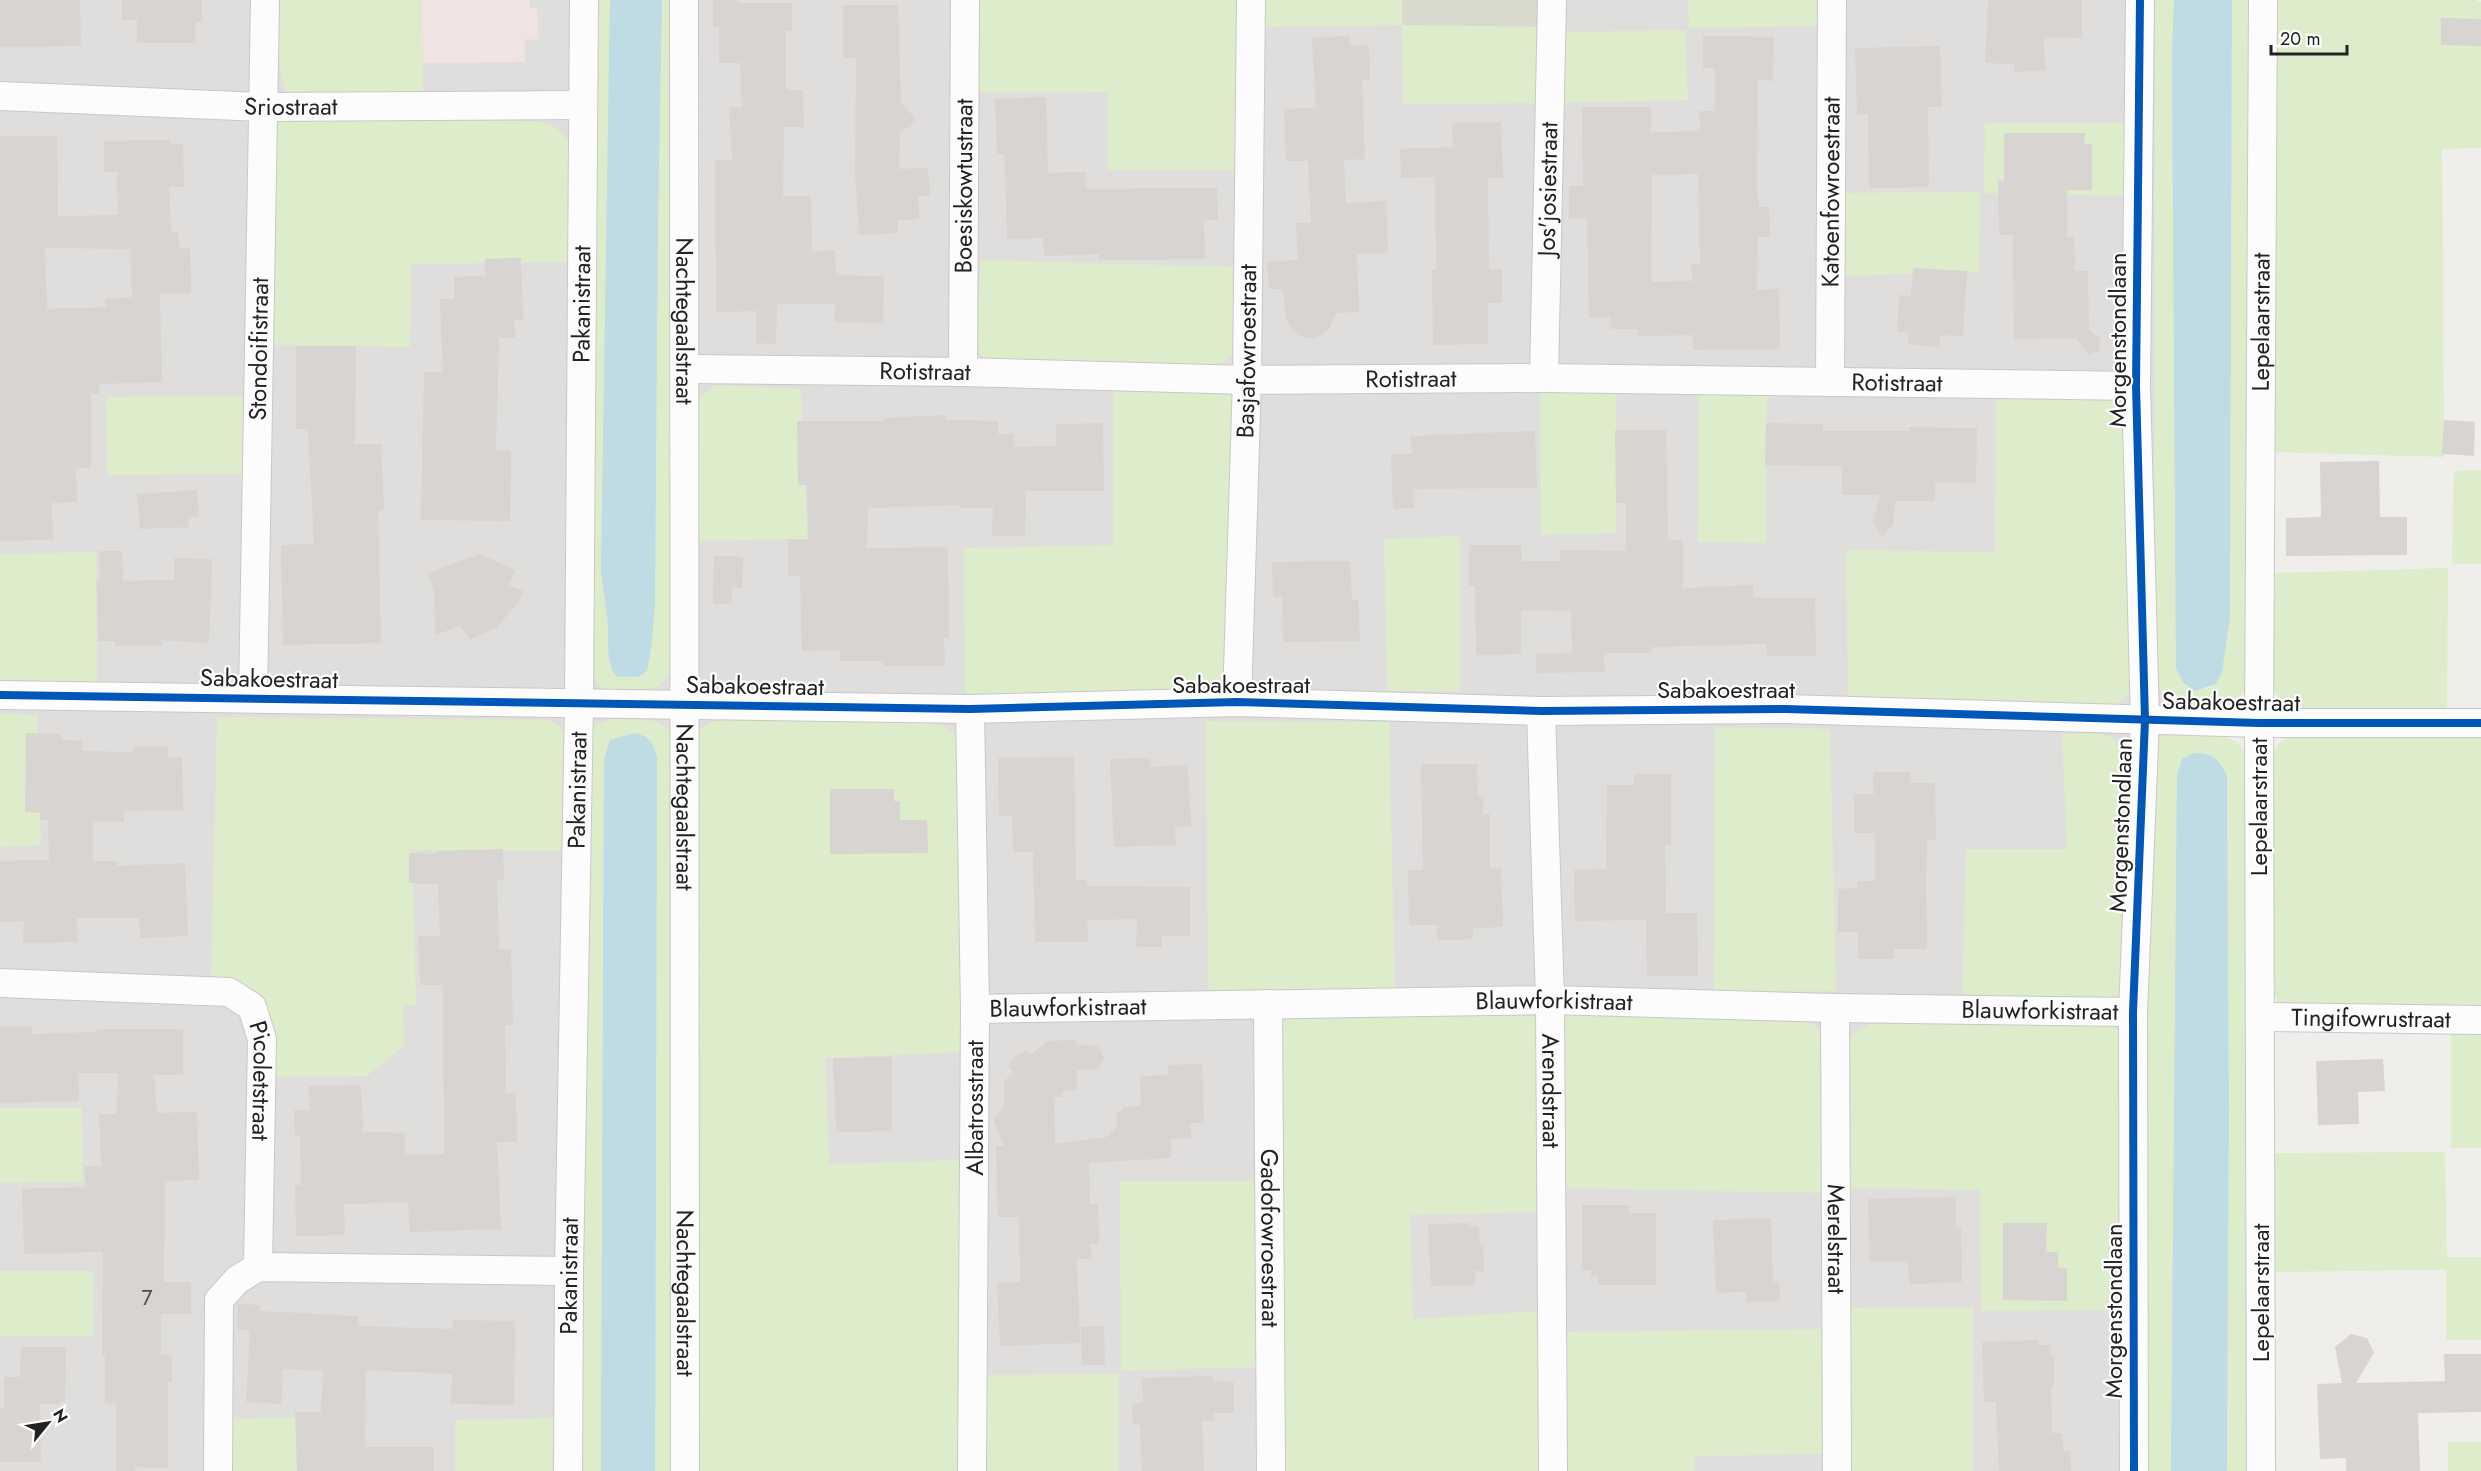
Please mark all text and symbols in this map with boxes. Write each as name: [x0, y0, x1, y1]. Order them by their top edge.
scale bar: [2271, 18, 2348, 56]
text: 20 m: [2280, 26, 2320, 52]
street label: Sriostraat: [243, 88, 338, 124]
street label: Katoenfowroestraat: [1812, 96, 1848, 288]
street label: Boesiskowtustraat: [946, 98, 981, 273]
street label: Jos'josiestraat: [1529, 121, 1566, 260]
street label: Nachtegaalstraat: [667, 237, 702, 405]
street label: Pakanistraat: [563, 245, 599, 363]
street label: Morgenstondlaan: [2100, 252, 2135, 428]
street label: Lepelaarstraat: [2243, 252, 2279, 391]
street label: Basjafowroestraat: [1227, 264, 1265, 439]
street label: Stondoifistraat: [240, 277, 277, 421]
street label: Rotistraat: [879, 353, 971, 389]
street label: Rotistraat: [1365, 361, 1457, 396]
street label: Rotistraat: [1851, 364, 1943, 400]
street label: Sabakoestraat: [200, 660, 339, 697]
street label: Sabakoestraat: [686, 667, 825, 704]
street label: Sabakoestraat: [1172, 667, 1310, 702]
street label: Sabakoestraat: [1657, 672, 1795, 707]
street label: Sabakoestraat: [2162, 683, 2301, 720]
street label: Nachtegaalstraat: [667, 723, 703, 891]
street label: Pakanistraat: [558, 731, 596, 849]
street label: Morgenstondlaan: [2100, 737, 2141, 913]
street label: Lepelaarstraat: [2241, 737, 2276, 876]
street label: Blauwforkistraat: [1475, 982, 1633, 1019]
street label: Blauwforkistraat: [989, 988, 1147, 1026]
street label: Blauwforkistraat: [1961, 992, 2119, 1029]
street label: Tingifowrustraat: [2291, 999, 2451, 1037]
street label: Picoletstraat: [240, 1016, 280, 1141]
street label: Arendstraat: [1533, 1033, 1569, 1149]
street label: Albatrosstraat: [957, 1040, 992, 1176]
street label: Gadofowroestraat: [1252, 1148, 1288, 1328]
street label: Merelstraat: [1819, 1184, 1854, 1294]
street label: Nachtegaalstraat: [668, 1209, 703, 1377]
street label: Pakanistraat: [551, 1217, 587, 1335]
street label: Morgenstondlaan: [2096, 1223, 2131, 1399]
street label: Lepelaarstraat: [2243, 1223, 2278, 1362]
house number: 7: [141, 1283, 153, 1313]
north arrow: [18, 1393, 78, 1453]
text: N: [47, 1404, 74, 1427]

